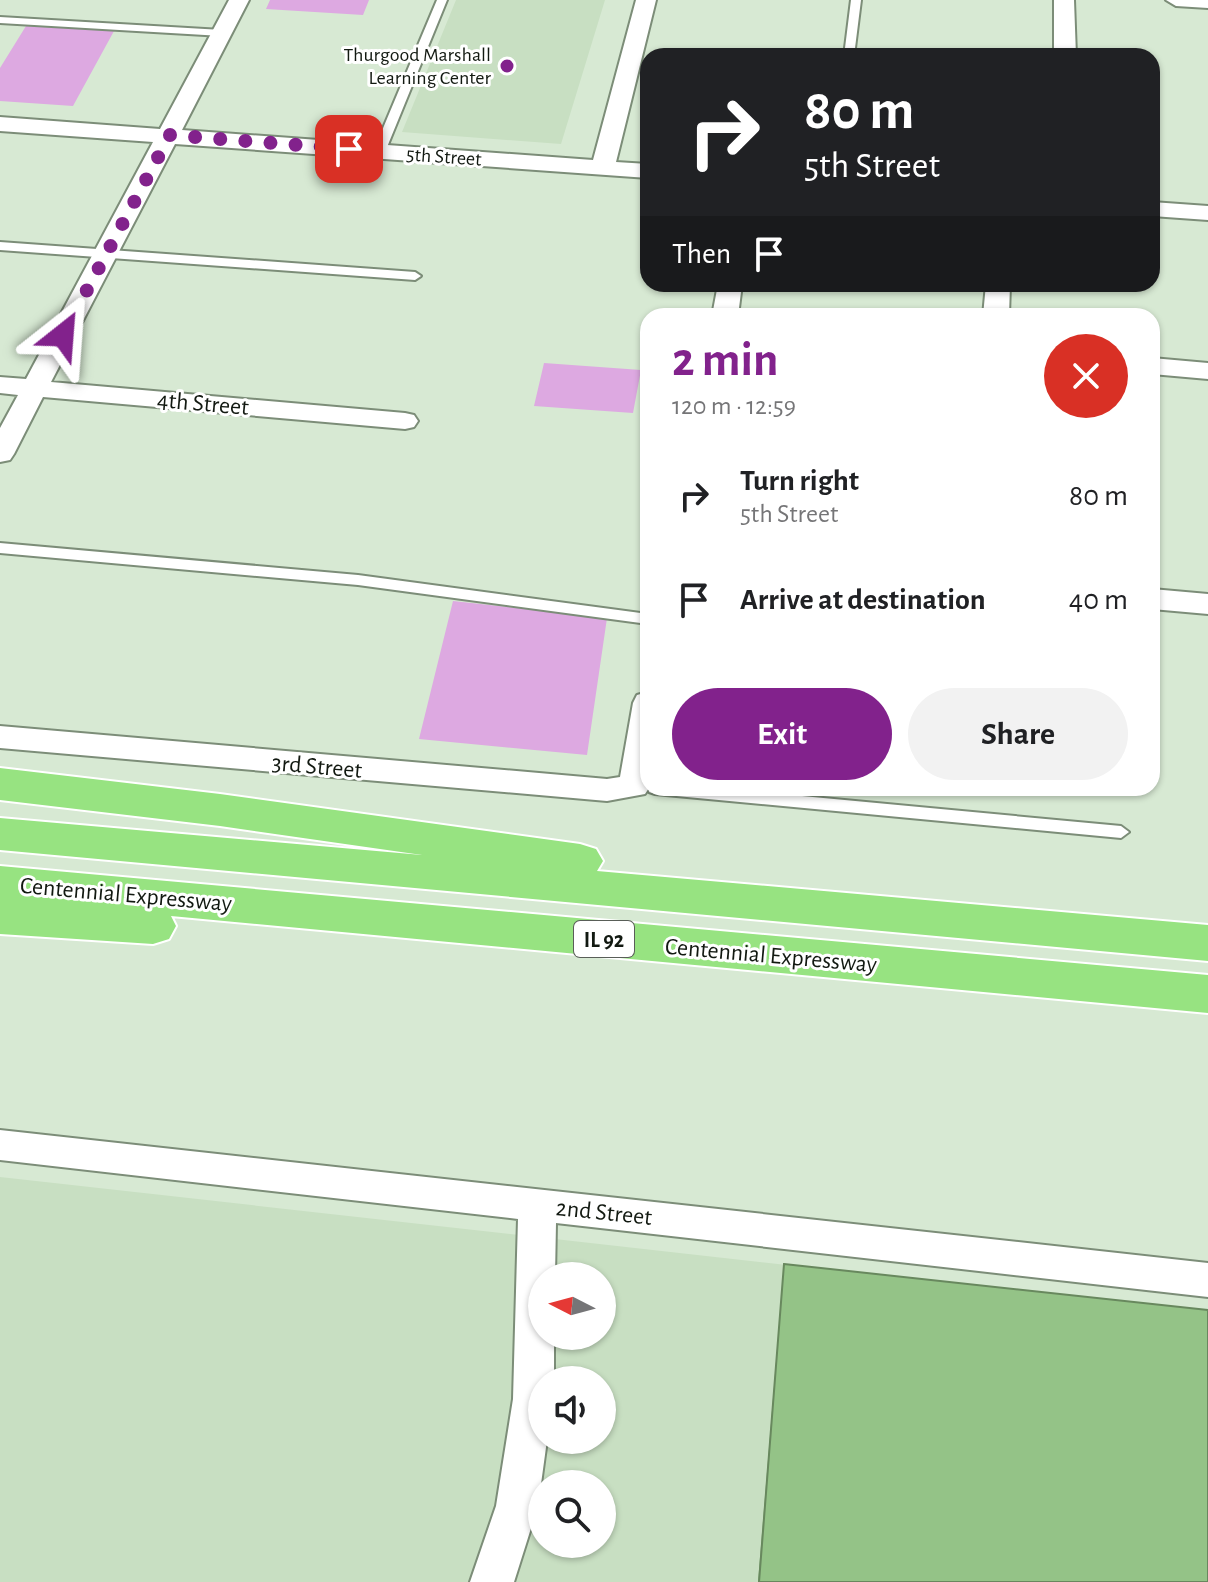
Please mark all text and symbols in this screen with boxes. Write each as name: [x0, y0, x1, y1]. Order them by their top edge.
place label: Thurgood Marshall Learning Center: [344, 45, 492, 88]
marker: Thurgood Marshall Learning Center: [498, 57, 516, 75]
icon: right: [672, 80, 776, 184]
text: 80 m: [804, 83, 914, 139]
pin: [315, 115, 383, 183]
icon: arrive: [327, 127, 371, 171]
street label: 5th Street: [406, 144, 483, 170]
text: 5th Street: [804, 148, 940, 184]
icon: arrive: [747, 232, 791, 276]
text: Then: [672, 239, 731, 269]
position arrow: [21, 293, 105, 377]
button: close: [1044, 334, 1128, 418]
text: 2 min: [672, 337, 779, 385]
street label: 4th Street: [156, 388, 250, 420]
text: 120 m · 12:59: [672, 393, 796, 419]
text: Turn right: [740, 466, 859, 496]
icon: right: [672, 474, 716, 518]
text: 80 m: [1069, 481, 1128, 511]
text: 5th Street: [740, 501, 838, 527]
icon: arrive: [672, 578, 716, 622]
text: Arrive at destination: [740, 585, 986, 615]
text: 40 m: [1069, 585, 1128, 615]
button: Exit: [672, 688, 892, 780]
button: Share: [908, 688, 1128, 780]
street label: 3rd Street: [271, 751, 363, 783]
street label: Centennial Expressway: [19, 874, 233, 916]
road number: IL 92: [574, 921, 634, 957]
street label: Centennial Expressway: [664, 935, 878, 977]
street label: 2nd Street: [555, 1196, 653, 1230]
north arrow: [528, 1262, 616, 1350]
map controls: [528, 1262, 616, 1558]
button: sound: [528, 1366, 616, 1454]
button: search: [528, 1470, 616, 1558]

